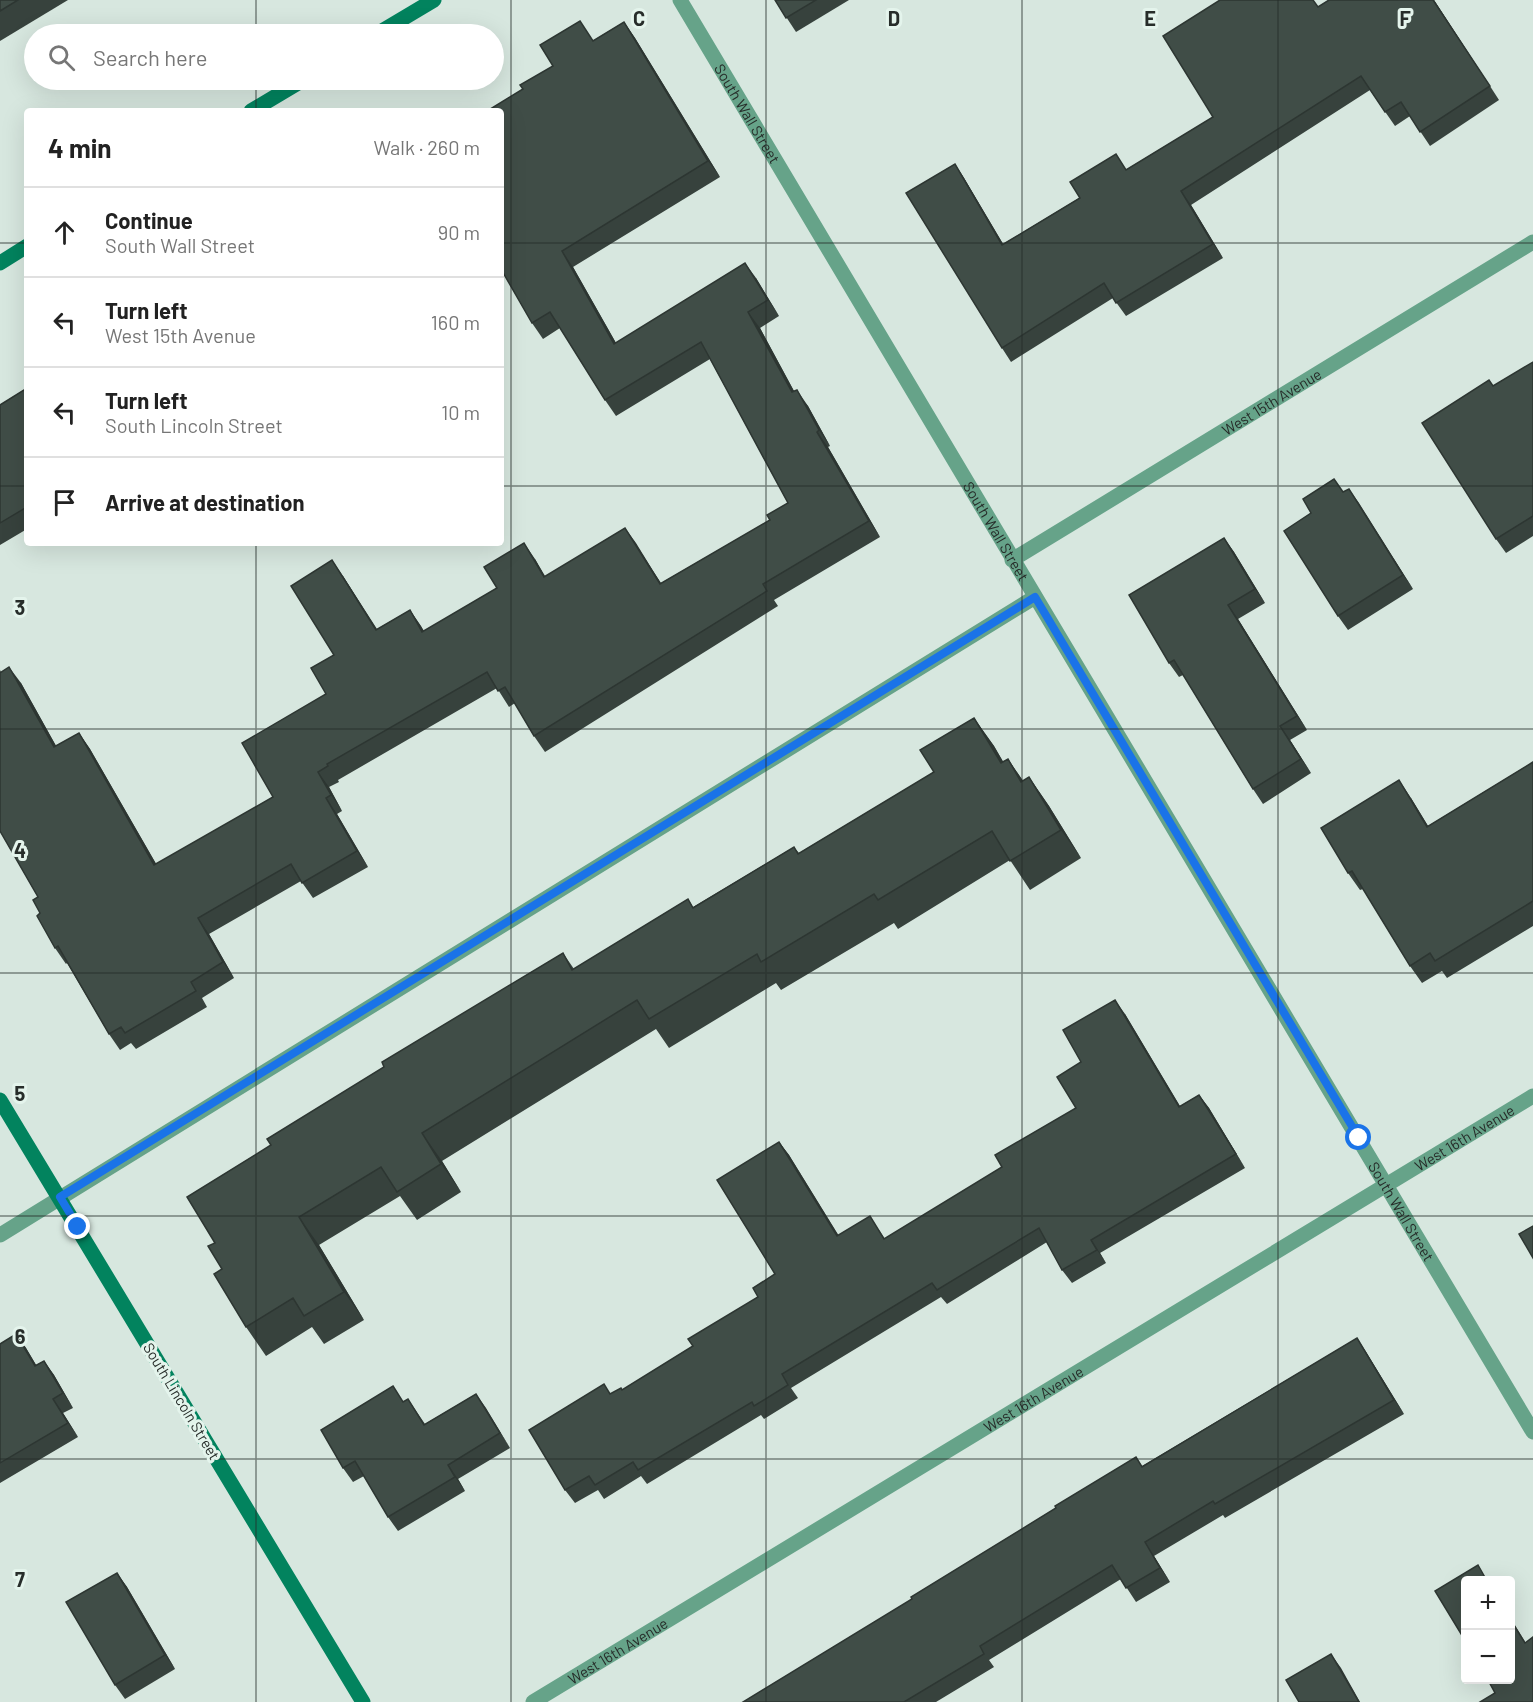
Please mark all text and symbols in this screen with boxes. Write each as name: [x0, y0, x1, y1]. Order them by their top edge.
text: C: [633, 6, 645, 30]
text: D: [888, 6, 900, 30]
text: E: [1144, 6, 1156, 30]
text: F: [1399, 6, 1411, 30]
search box: [24, 24, 504, 90]
icon: search: [45, 41, 78, 74]
text: Search here: [93, 44, 207, 70]
street label: South Wall Street: [711, 60, 784, 166]
text: 4 min: [48, 132, 112, 163]
text: Walk · 260 m: [373, 135, 480, 159]
text: Continue: [105, 207, 193, 233]
icon: ahead: [48, 216, 81, 249]
text: 90 m: [438, 220, 480, 244]
text: South Wall Street: [105, 233, 255, 257]
text: Turn left: [105, 297, 188, 323]
icon: left: [48, 306, 81, 339]
text: 160 m: [431, 310, 480, 334]
text: West 15th Avenue: [105, 323, 256, 347]
street label: West 15th Avenue: [1218, 364, 1325, 439]
text: Turn left: [105, 387, 188, 413]
icon: left: [48, 396, 81, 429]
text: 10 m: [441, 400, 480, 424]
text: South Lincoln Street: [105, 413, 283, 437]
street label: South Wall Street: [960, 478, 1033, 584]
icon: arrive: [48, 486, 81, 519]
text: Arrive at destination: [105, 489, 304, 515]
text: 3: [15, 595, 25, 619]
text: 4: [14, 838, 26, 862]
text: 5: [15, 1081, 26, 1105]
street label: West 16th Avenue: [1411, 1101, 1517, 1175]
route start: [1345, 1124, 1371, 1150]
street label: South Wall Street: [1365, 1158, 1438, 1264]
route end: [64, 1213, 90, 1239]
text: 6: [15, 1324, 26, 1348]
street label: South Lincoln Street: [140, 1339, 224, 1463]
street label: West 16th Avenue: [980, 1362, 1086, 1436]
text: 7: [15, 1567, 25, 1591]
map controls: [1461, 1576, 1515, 1684]
button: +: [1461, 1576, 1515, 1630]
street label: West 16th Avenue: [565, 1614, 671, 1688]
button: −: [1461, 1630, 1515, 1684]

